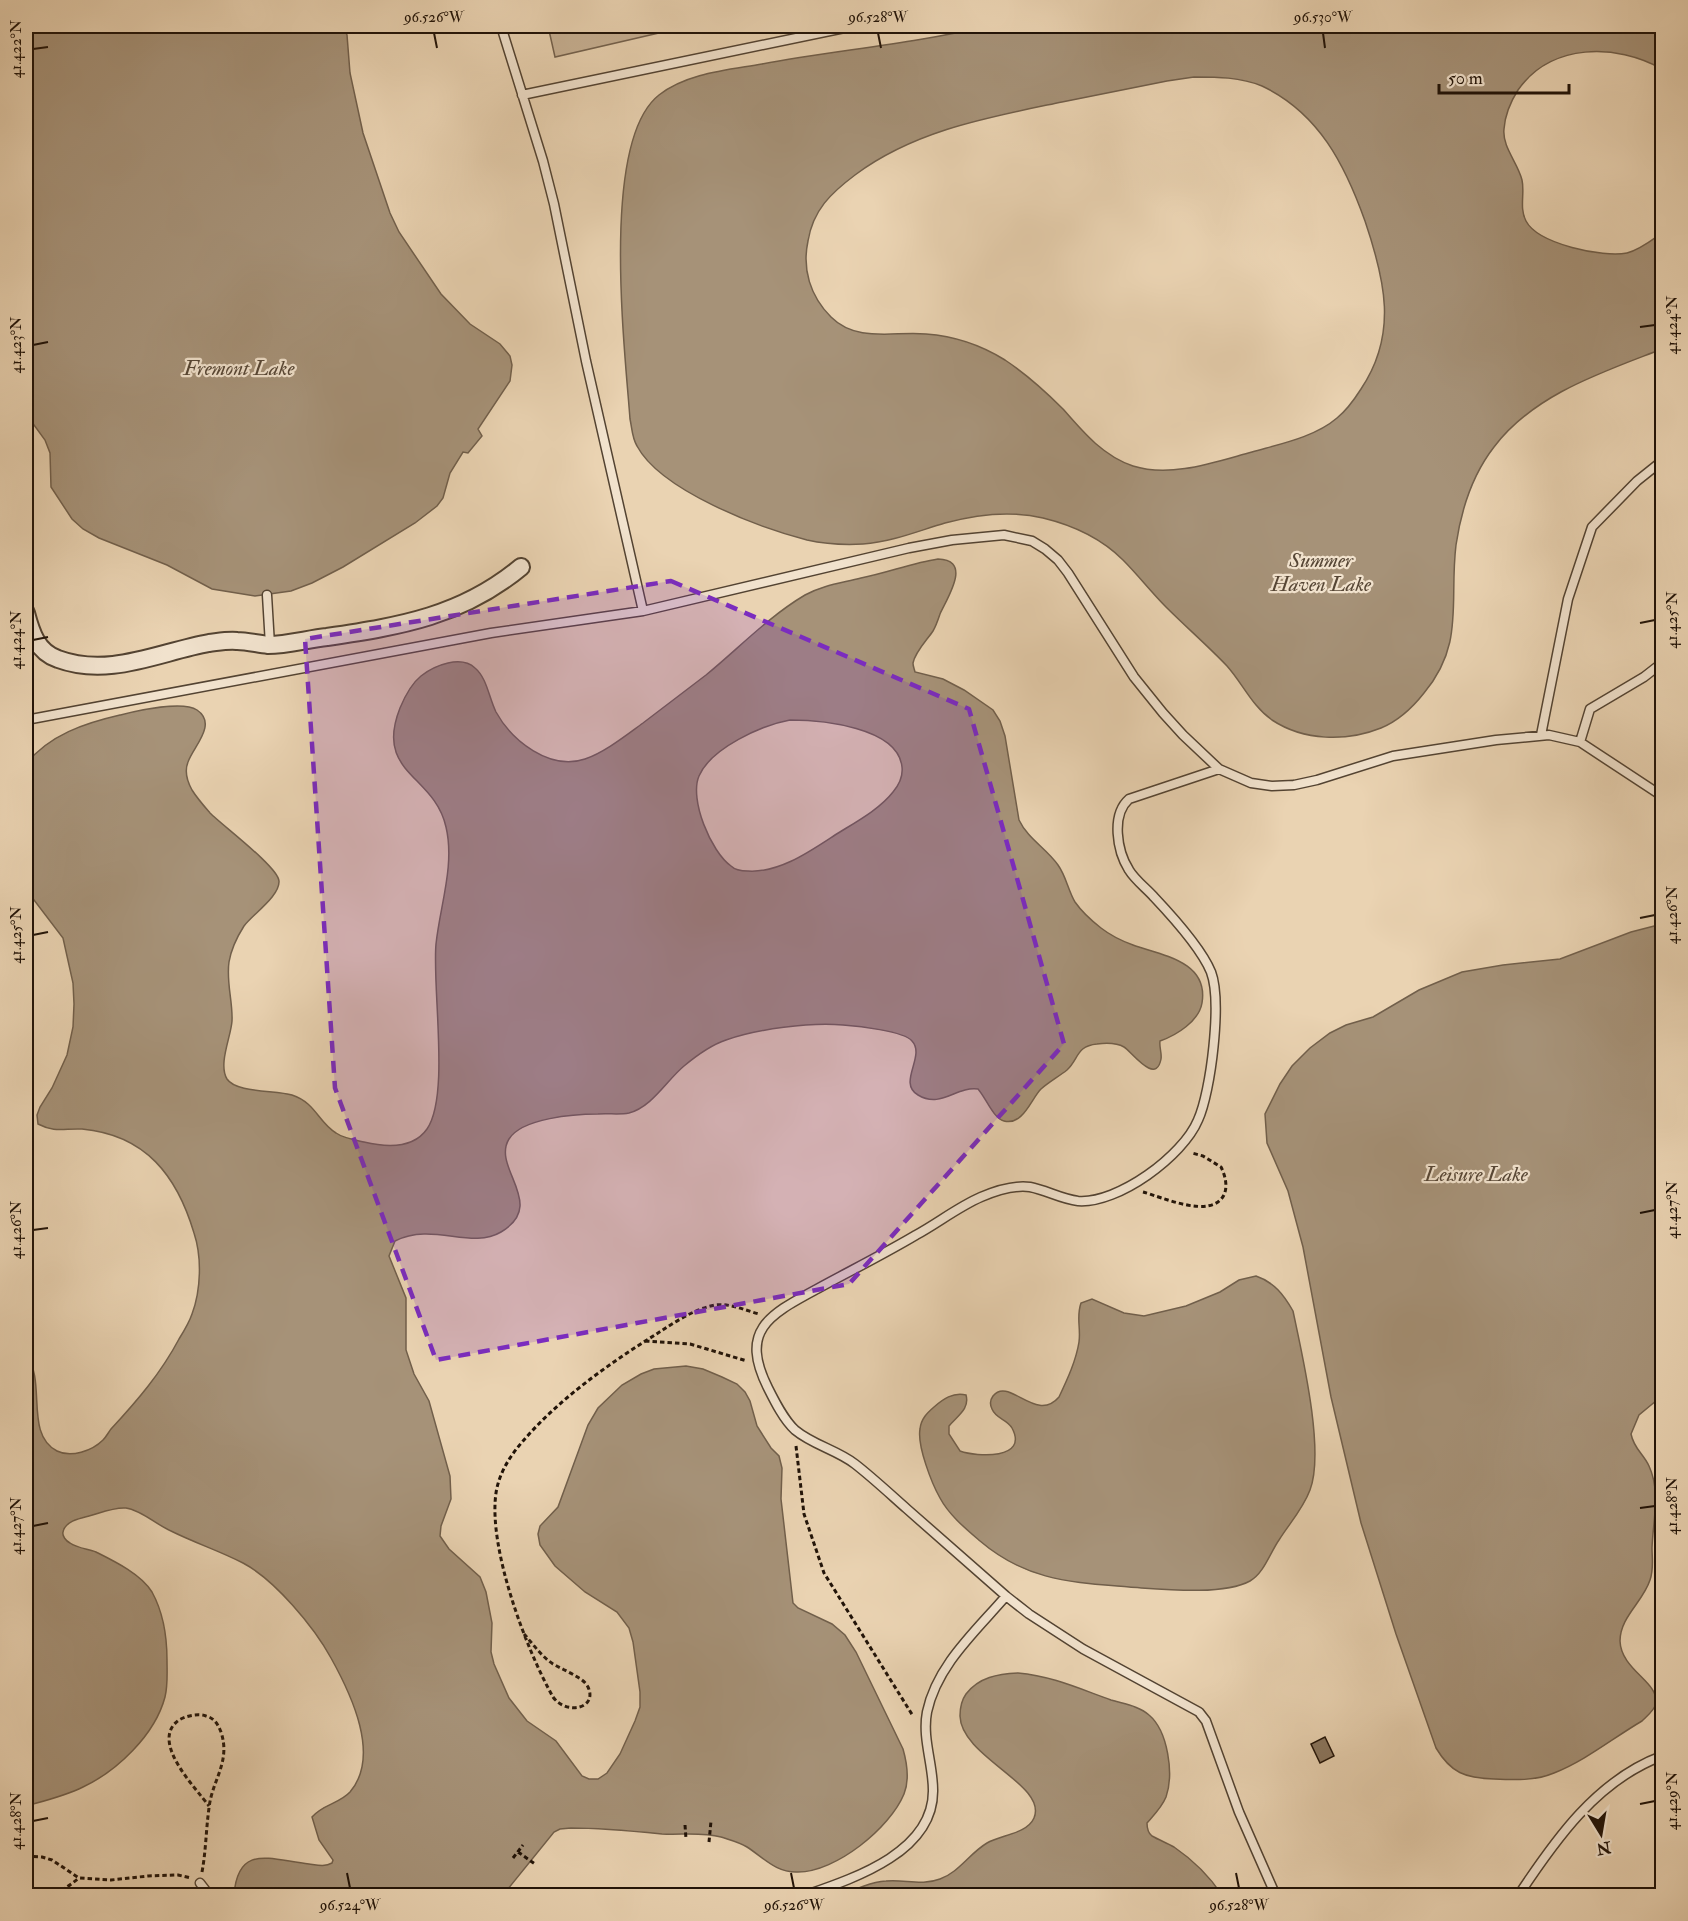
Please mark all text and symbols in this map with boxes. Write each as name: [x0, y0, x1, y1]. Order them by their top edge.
text: 96.526°W: [403, 8, 465, 27]
text: 96.528°W: [847, 8, 909, 27]
text: 96.530°W: [1293, 8, 1353, 27]
text: 41.422°N: [7, 19, 26, 78]
scale bar: [1439, 57, 1570, 95]
text: 50 m: [1448, 67, 1483, 90]
text: 41.424°N: [1663, 295, 1682, 355]
text: 41.423°N: [7, 316, 26, 373]
water label: Fremont Lake: [183, 355, 295, 382]
water label: Summer Haven Lake: [1270, 547, 1372, 598]
text: 41.425°N: [1663, 591, 1682, 649]
text: 41.424°N: [7, 610, 26, 670]
text: 41.426°N: [1663, 885, 1682, 944]
text: 41.425°N: [7, 906, 26, 964]
water label: Leisure Lake: [1423, 1161, 1529, 1188]
text: 41.427°N: [1663, 1181, 1682, 1239]
text: 41.426°N: [7, 1200, 26, 1259]
text: 41.428°N: [1663, 1476, 1682, 1535]
text: 41.427°N: [7, 1497, 26, 1555]
text: 41.429°N: [1663, 1771, 1682, 1830]
text: 41.428°N: [7, 1791, 26, 1850]
north arrow: [1571, 1804, 1631, 1864]
text: N: [1594, 1836, 1614, 1859]
text: 96.524°W: [319, 1896, 381, 1915]
text: 96.526°W: [763, 1896, 825, 1915]
text: 96.528°W: [1208, 1896, 1270, 1915]

